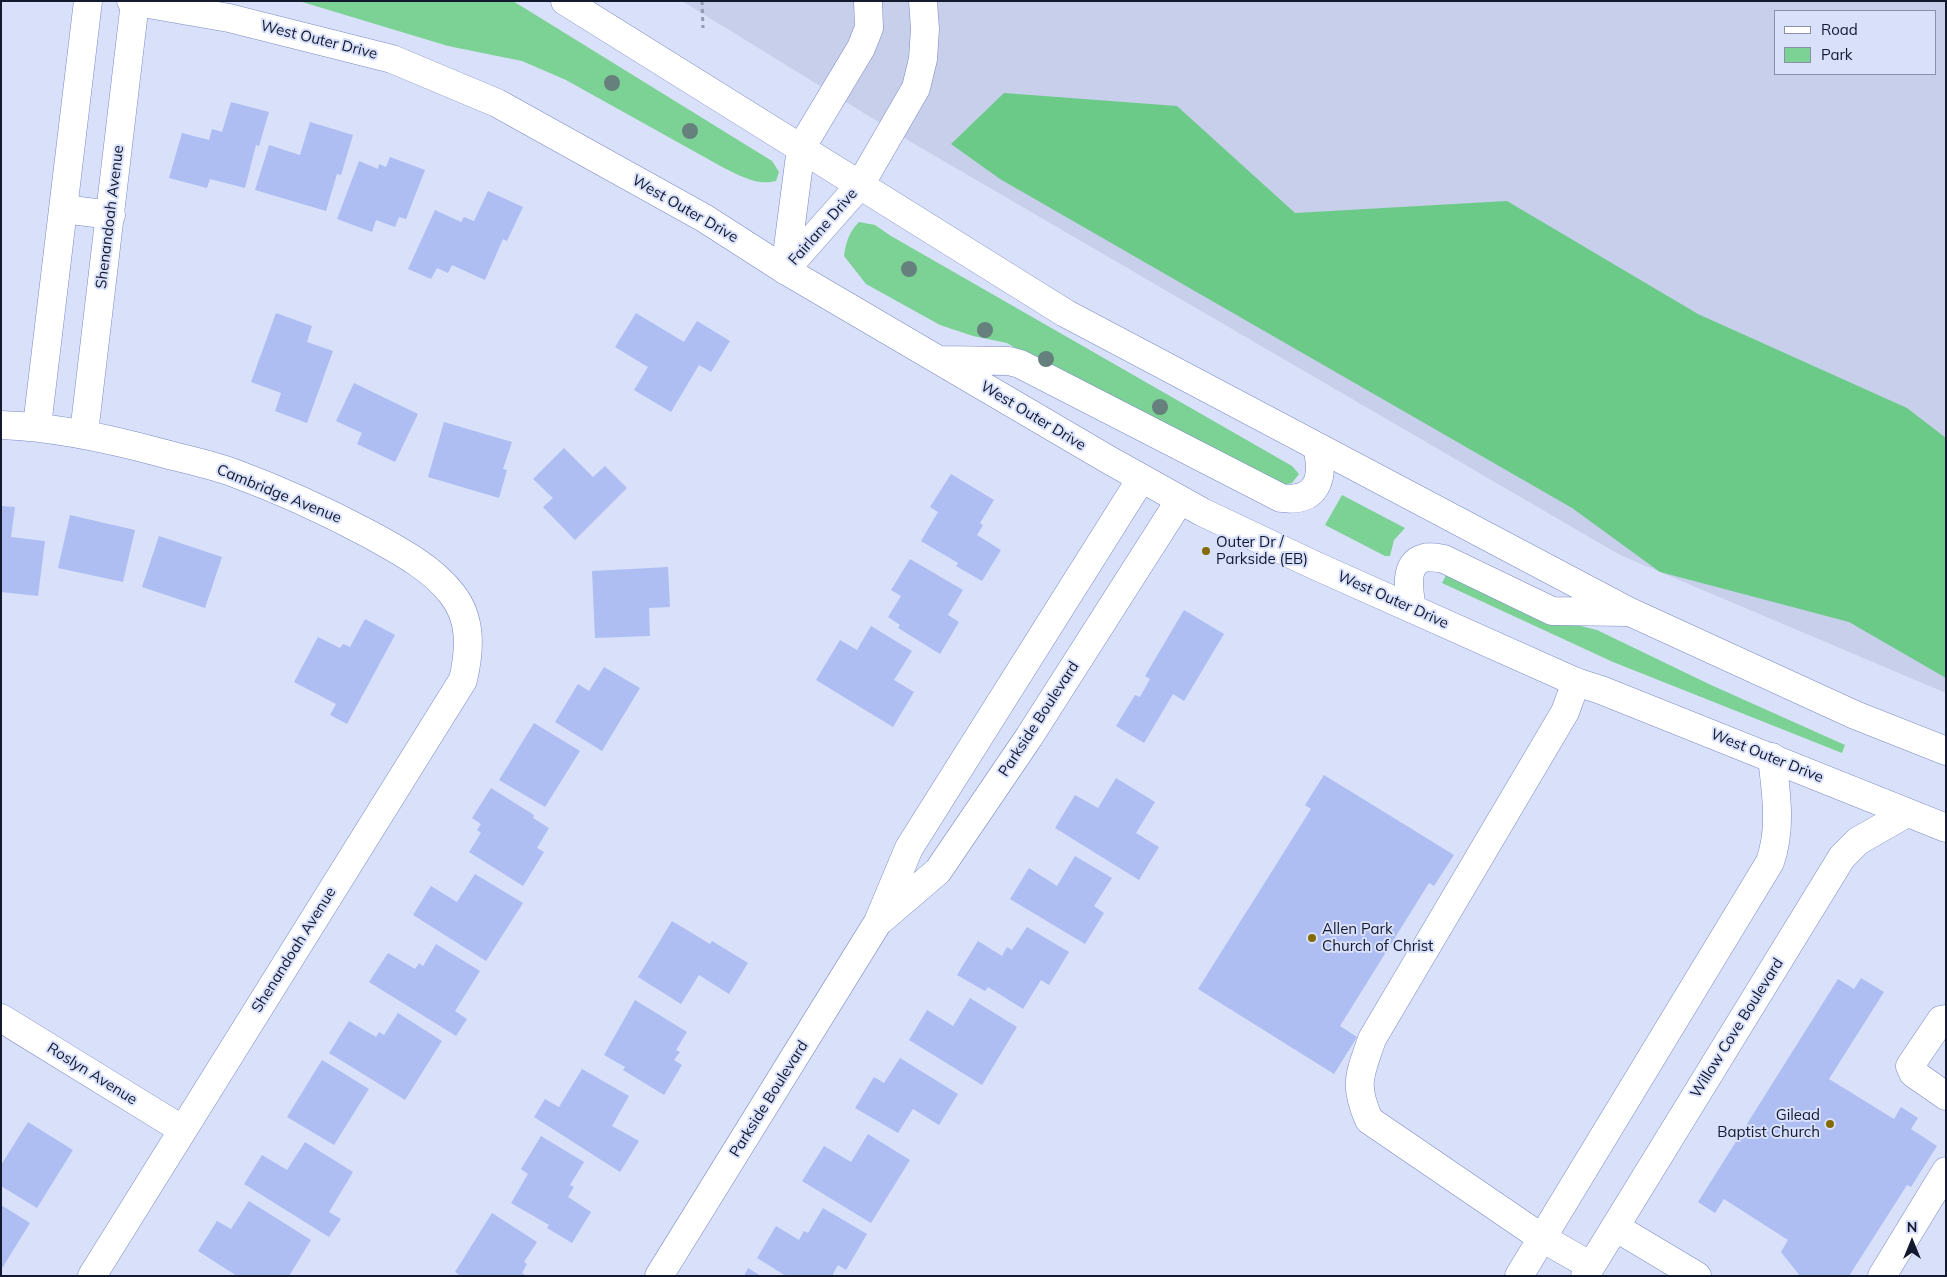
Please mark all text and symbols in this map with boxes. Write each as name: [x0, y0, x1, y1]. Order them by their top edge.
legend: [1774, 10, 1937, 75]
street label: West Outer Drive: [259, 17, 379, 63]
text: Road: [1821, 20, 1858, 39]
text: Park: [1821, 45, 1853, 64]
street label: Shenandoah Avenue: [92, 144, 128, 290]
street label: West Outer Drive: [629, 171, 741, 247]
street label: Fairlane Drive: [785, 185, 861, 269]
street label: West Outer Drive: [977, 377, 1089, 455]
street label: Cambridge Avenue: [214, 461, 344, 527]
place label: Outer Dr / Parkside (EB): [1216, 533, 1308, 568]
marker: Outer Dr / Parkside (EB): [1200, 545, 1212, 557]
street label: West Outer Drive: [1335, 567, 1451, 633]
street label: Parkside Boulevard: [995, 658, 1083, 780]
street label: West Outer Drive: [1708, 725, 1826, 787]
street label: Shenandoah Avenue: [248, 884, 340, 1016]
place label: Allen Park Church of Christ: [1322, 920, 1433, 955]
marker: Allen Park Church of Christ: [1306, 932, 1318, 944]
street label: Willow Cove Boulevard: [1687, 955, 1787, 1101]
street label: Parkside Boulevard: [726, 1038, 812, 1160]
street label: Roslyn Avenue: [44, 1039, 140, 1109]
place label: Gilead Baptist Church: [1717, 1106, 1820, 1141]
marker: Gilead Baptist Church: [1824, 1118, 1836, 1130]
north arrow: [1887, 1217, 1937, 1267]
text: N: [1907, 1218, 1917, 1236]

